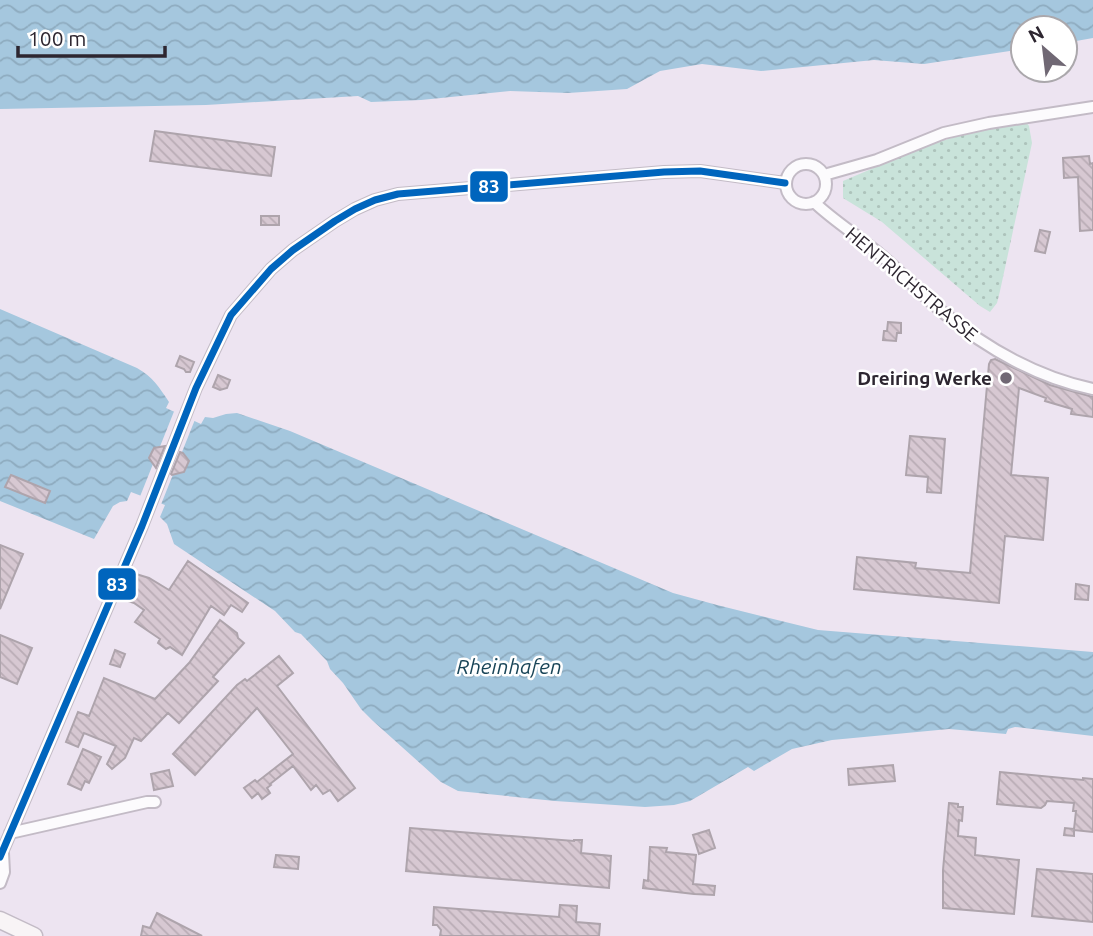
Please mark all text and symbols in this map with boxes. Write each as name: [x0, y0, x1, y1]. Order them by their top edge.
scale bar: [18, 14, 164, 58]
north arrow: [1009, 14, 1079, 84]
text: N: [1025, 21, 1047, 47]
text: 100 m: [28, 26, 86, 50]
line badge: 83: [469, 170, 509, 203]
text: 83: [478, 175, 500, 197]
street label: HENTRICHSTRASSE: [841, 222, 983, 346]
place label: Dreiring Werke: [857, 367, 992, 389]
marker: Dreiring Werke: [998, 370, 1014, 386]
line badge: 83: [97, 567, 137, 601]
text: 83: [106, 573, 128, 595]
water label: Rheinhafen: [456, 654, 562, 678]

